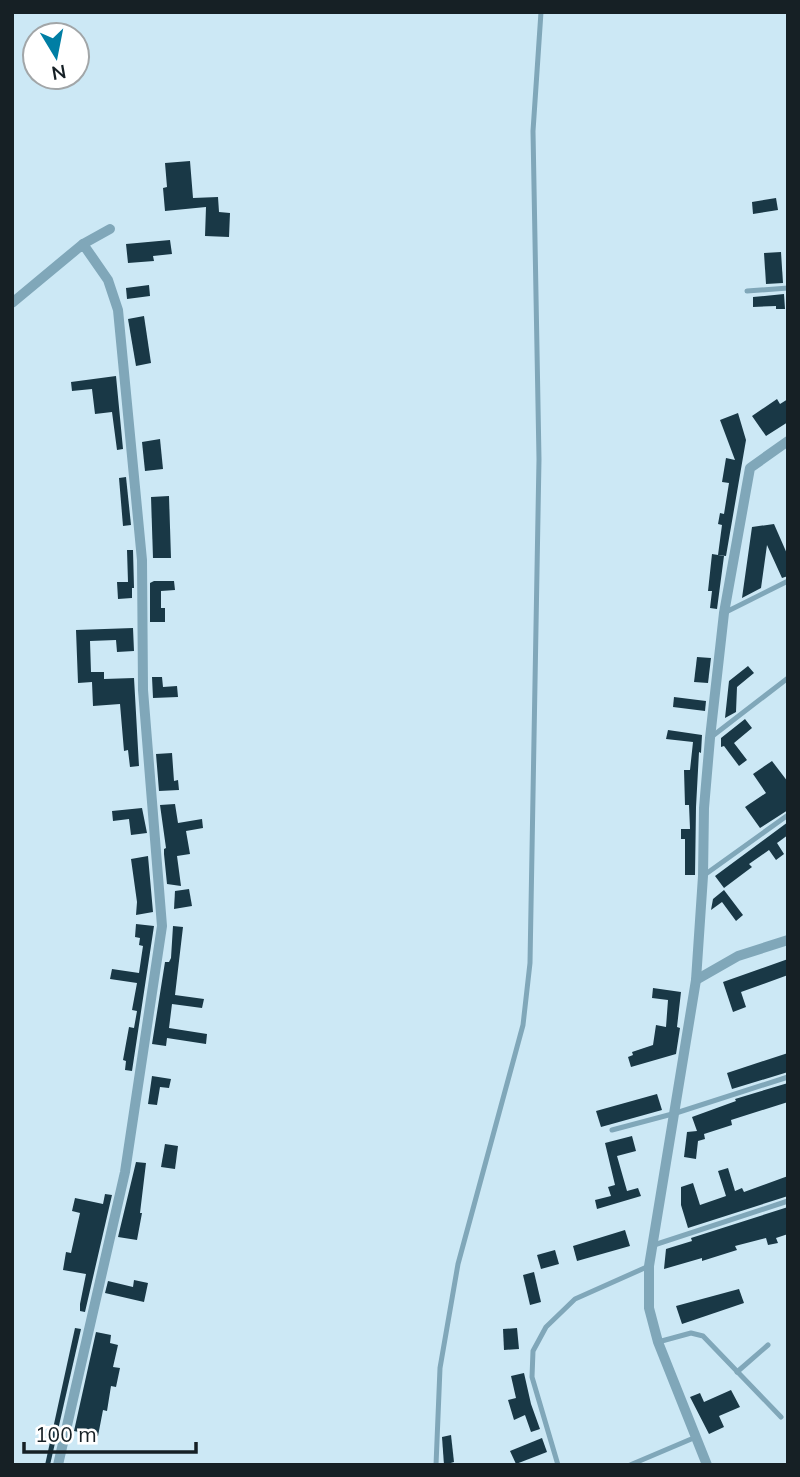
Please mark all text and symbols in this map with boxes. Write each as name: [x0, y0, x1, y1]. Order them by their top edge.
north arrow: [21, 21, 91, 91]
text: N: [50, 60, 68, 86]
scale bar: [24, 1410, 196, 1454]
text: 100 m: [35, 1421, 97, 1447]

